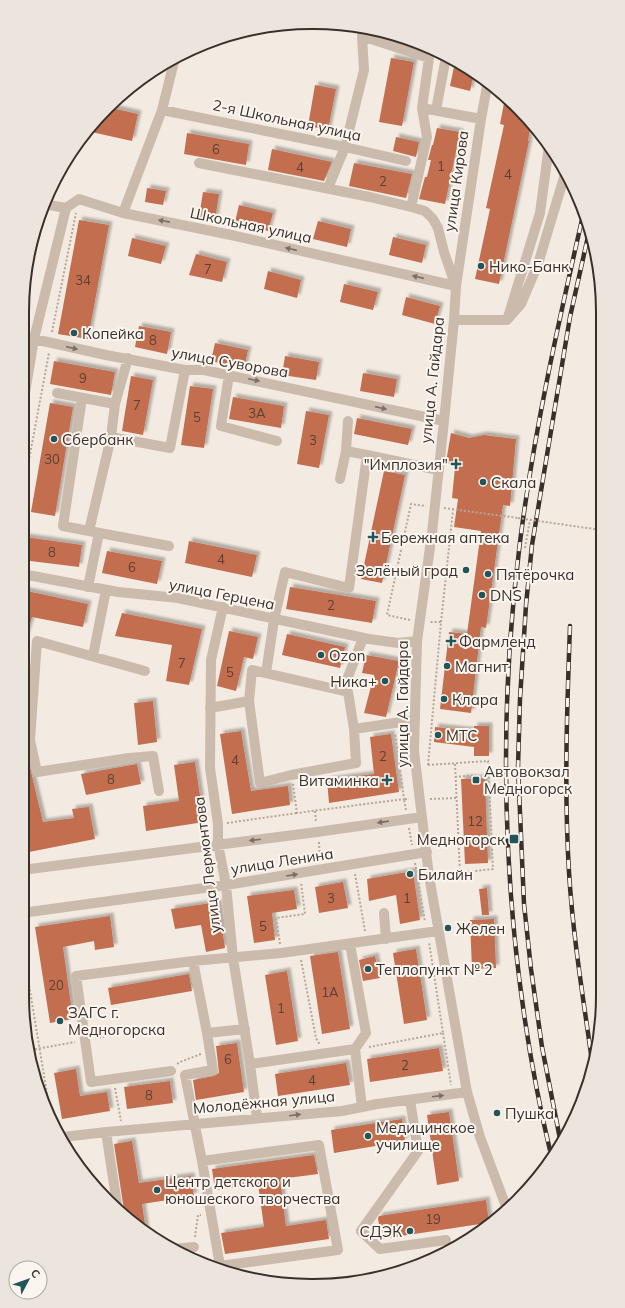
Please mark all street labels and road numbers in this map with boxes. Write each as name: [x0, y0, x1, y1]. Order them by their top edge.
street label: 2-я Школьная улица: [211, 95, 363, 145]
street label: улица Кирова: [440, 129, 472, 233]
street label: Школьная улица: [188, 203, 314, 247]
street label: улица А. Гайдара: [416, 316, 448, 444]
street label: улица Суворова: [170, 342, 290, 382]
street label: улица Герцена: [168, 574, 276, 614]
street label: улица А. Гайдара: [393, 640, 412, 768]
street label: улица Лермонтова: [189, 796, 225, 934]
street label: улица Ленина: [229, 844, 335, 878]
street label: Молодёжная улица: [192, 1086, 336, 1118]

